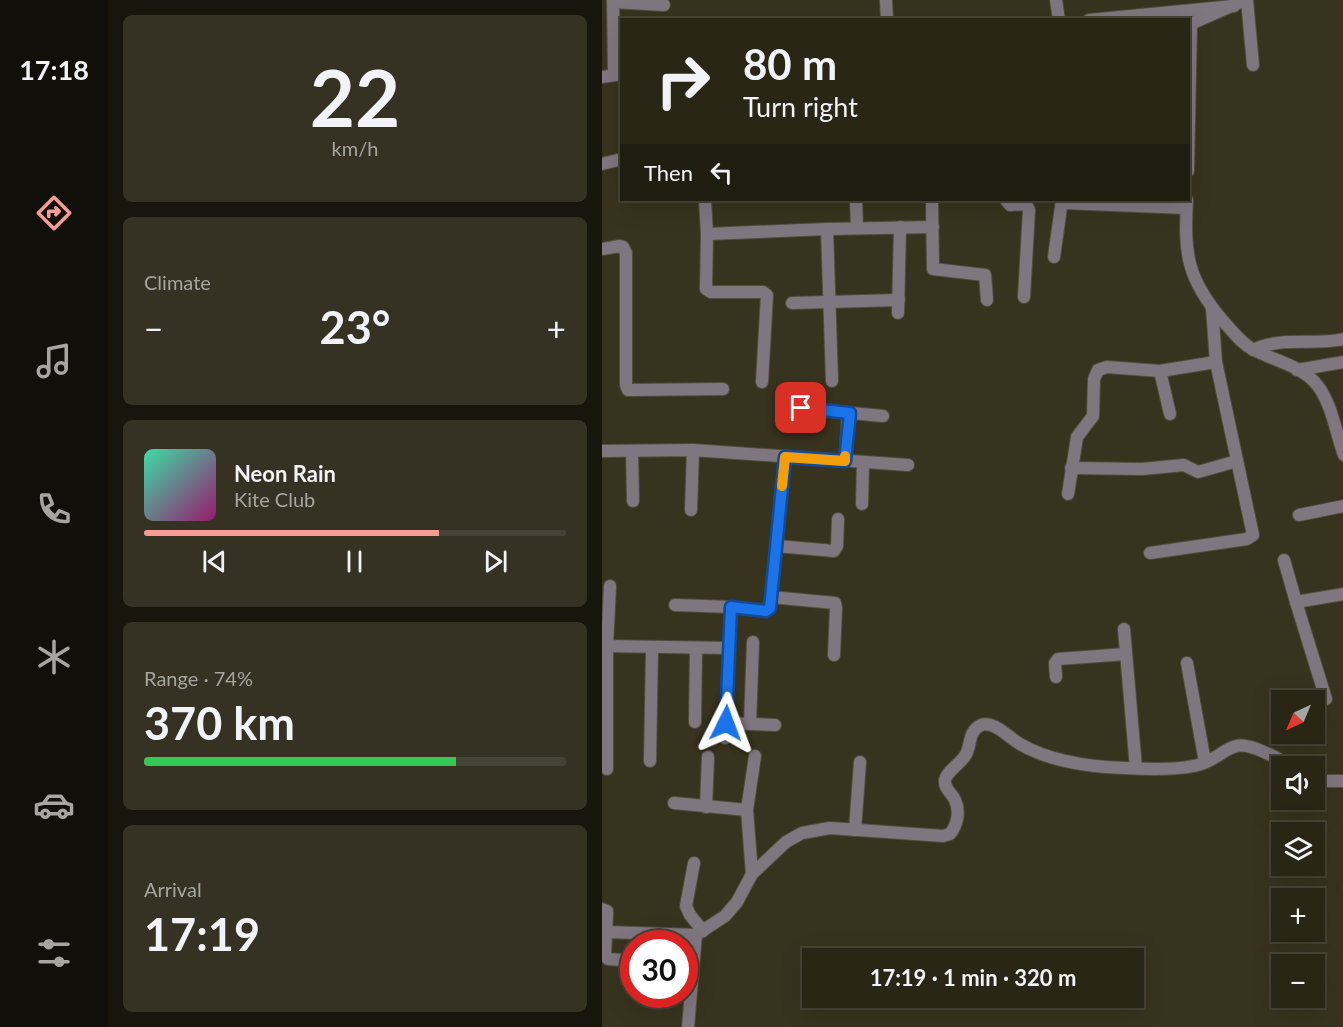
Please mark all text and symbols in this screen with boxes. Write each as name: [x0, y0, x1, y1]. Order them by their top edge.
text: 80 m: [743, 39, 837, 89]
icon: right: [644, 42, 722, 120]
text: 22: [310, 50, 400, 144]
text: 17:18: [19, 53, 89, 86]
text: Turn right: [743, 90, 858, 123]
text: km/h: [332, 136, 378, 160]
icon: left: [705, 156, 738, 189]
text: Then: [644, 159, 693, 186]
icon: directions: [33, 192, 75, 234]
text: Climate: [144, 270, 211, 294]
text: 23°: [320, 300, 390, 354]
text: −: [144, 308, 163, 348]
text: +: [547, 308, 566, 348]
icon: music: [33, 340, 75, 382]
pin: [775, 382, 826, 433]
icon: arrive: [784, 391, 817, 424]
text: Neon Rain: [234, 460, 336, 487]
text: Kite Club: [234, 487, 315, 511]
icon: phone: [33, 488, 75, 530]
icon: previous: [198, 545, 231, 578]
icon: pause: [338, 545, 371, 578]
icon: next: [479, 545, 512, 578]
icon: climate: [33, 636, 75, 678]
text: Range · 74%: [144, 666, 253, 690]
north arrow: [1271, 690, 1325, 744]
map controls: [1271, 690, 1325, 1008]
position arrow: [694, 691, 758, 755]
text: 370 km: [144, 696, 295, 750]
button: sound: [1271, 756, 1325, 810]
icon: car: [33, 784, 75, 826]
button: layers: [1271, 822, 1325, 876]
text: Arrival: [144, 877, 202, 901]
button: +: [1271, 888, 1325, 942]
text: 17:19: [144, 907, 260, 961]
speed limit sign: 30: [620, 930, 698, 1008]
icon: filters: [33, 932, 75, 974]
button: −: [1271, 954, 1325, 1008]
text: 17:19 · 1 min · 320 m: [870, 964, 1076, 991]

